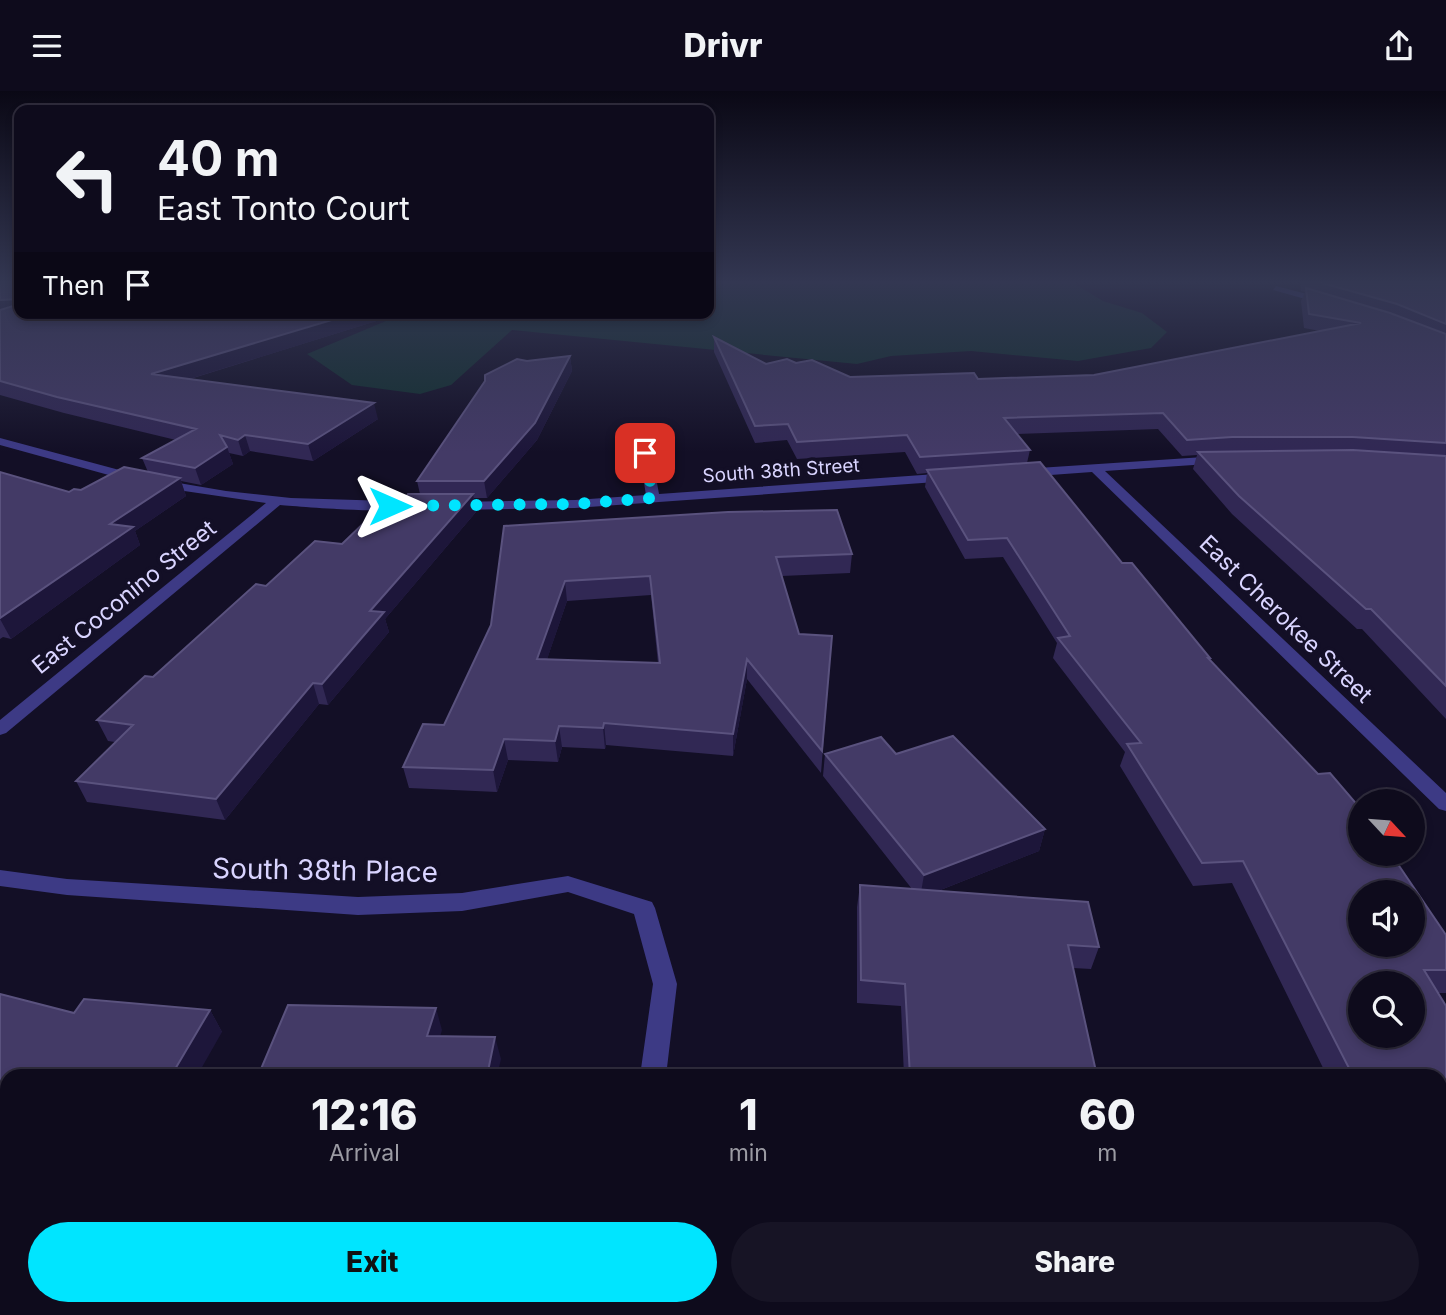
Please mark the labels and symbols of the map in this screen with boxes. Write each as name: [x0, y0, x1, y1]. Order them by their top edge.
pin: [615, 423, 675, 483]
street label: South 38th Street: [702, 454, 860, 487]
position arrow: [353, 469, 427, 543]
street label: East Coconino Street: [26, 514, 222, 680]
street label: East Cherokee Street: [1194, 529, 1378, 709]
north arrow: [1348, 789, 1424, 866]
street label: South 38th Place: [212, 851, 438, 889]

